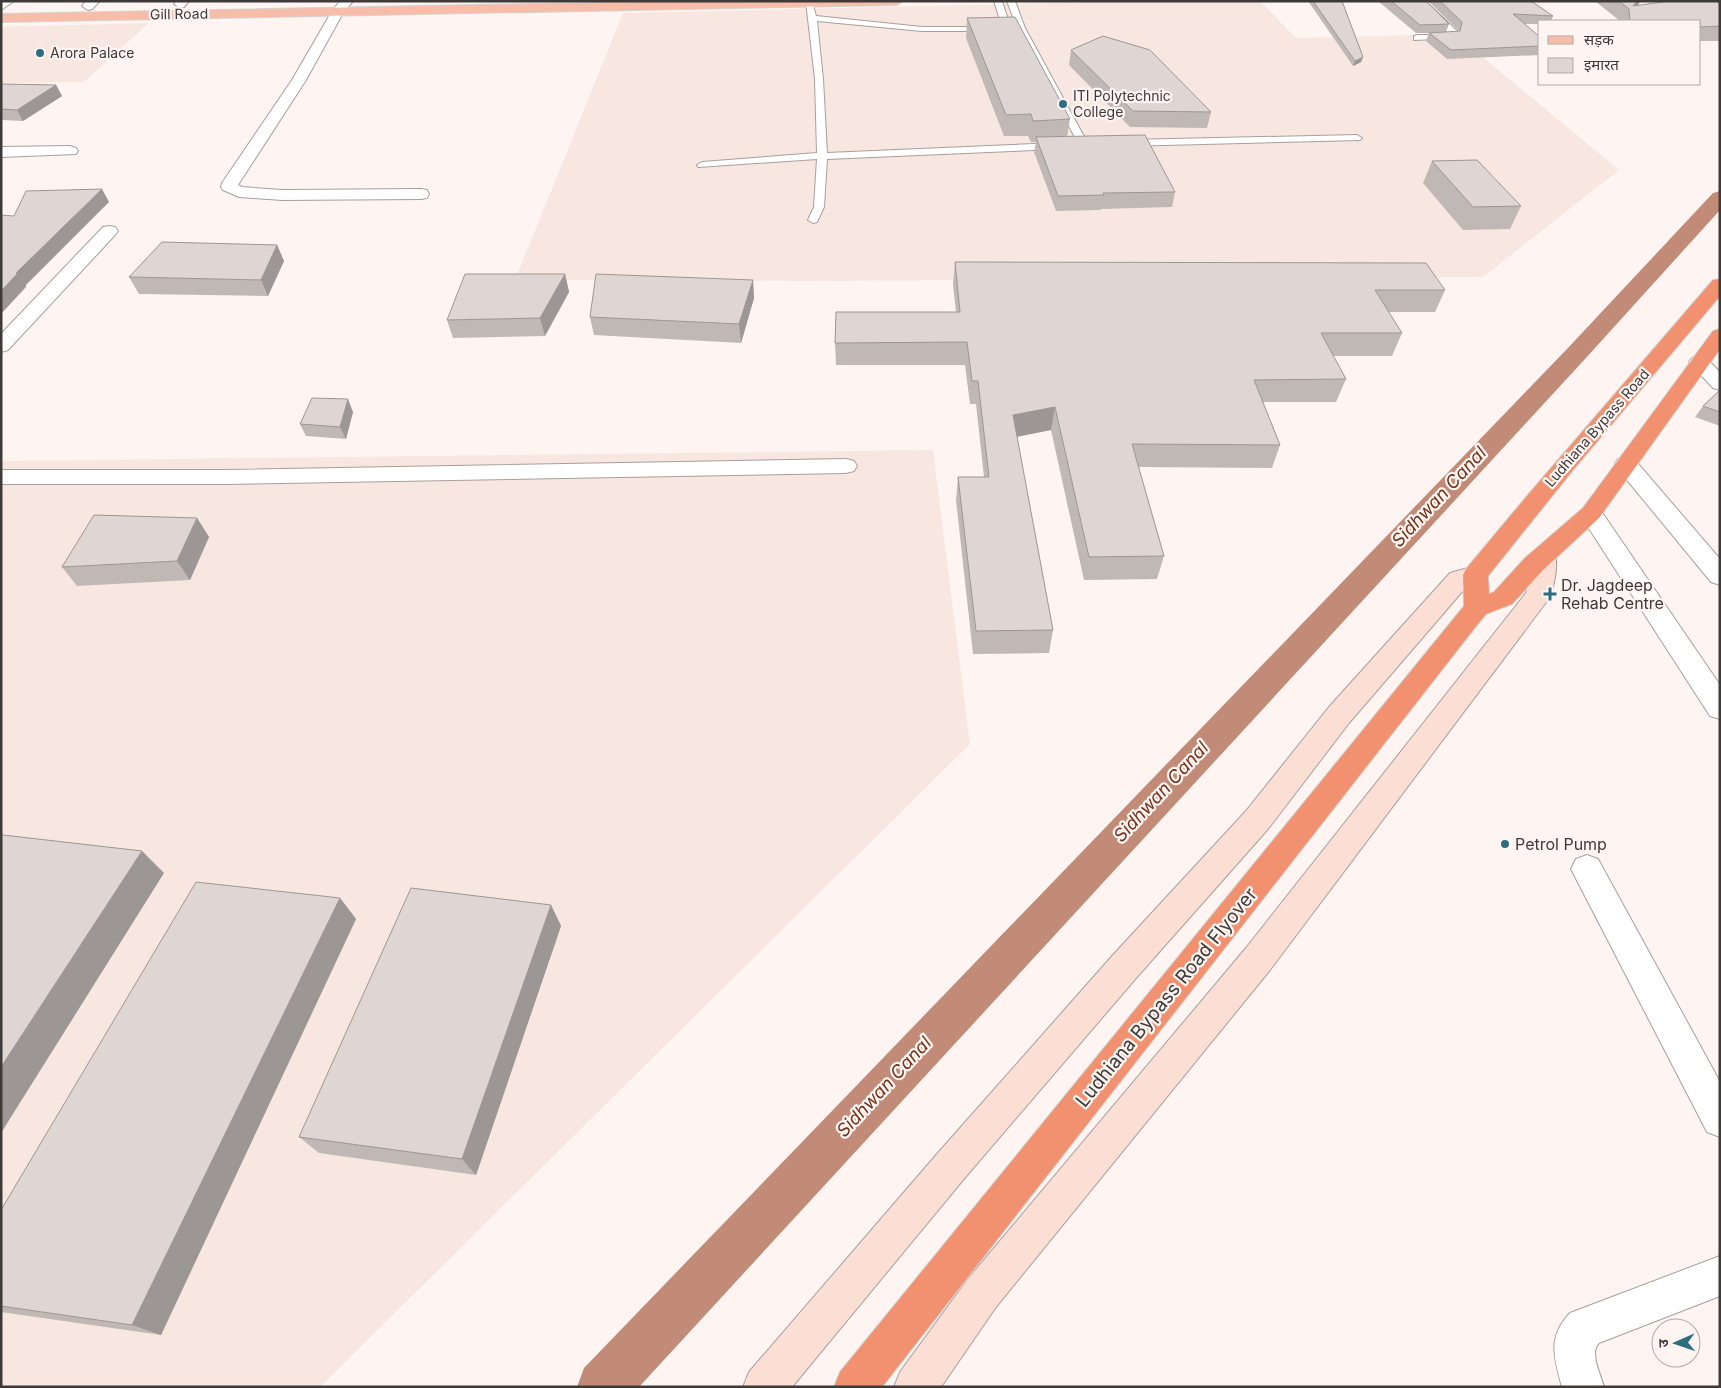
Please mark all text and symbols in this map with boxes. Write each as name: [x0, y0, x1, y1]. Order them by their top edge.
street label: Gill Road: [150, 4, 208, 23]
legend: [1538, 20, 1701, 85]
text: सड़क: [1584, 30, 1614, 49]
place label: Arora Palace: [50, 44, 134, 61]
marker: Arora Palace: [34, 47, 46, 59]
text: इमारत: [1584, 55, 1619, 74]
place label: ITI Polytechnic College: [1073, 87, 1171, 120]
marker: ITI Polytechnic College: [1057, 98, 1069, 110]
street label: Ludhiana Bypass Road: [1541, 365, 1652, 490]
water label: Sidhwan Canal: [1387, 442, 1491, 551]
place label: Dr. Jagdeep Rehab Centre: [1561, 575, 1664, 613]
marker: Dr. Jagdeep Rehab Centre: [1543, 587, 1557, 601]
water label: Sidhwan Canal: [1109, 737, 1213, 846]
place label: Petrol Pump: [1515, 834, 1607, 854]
marker: Petrol Pump: [1499, 838, 1511, 850]
street label: Ludhiana Bypass Road Flyover: [1071, 883, 1262, 1112]
water label: Sidhwan Canal: [832, 1032, 936, 1141]
north arrow: [1651, 1318, 1701, 1368]
text: उ: [1654, 1338, 1671, 1348]

